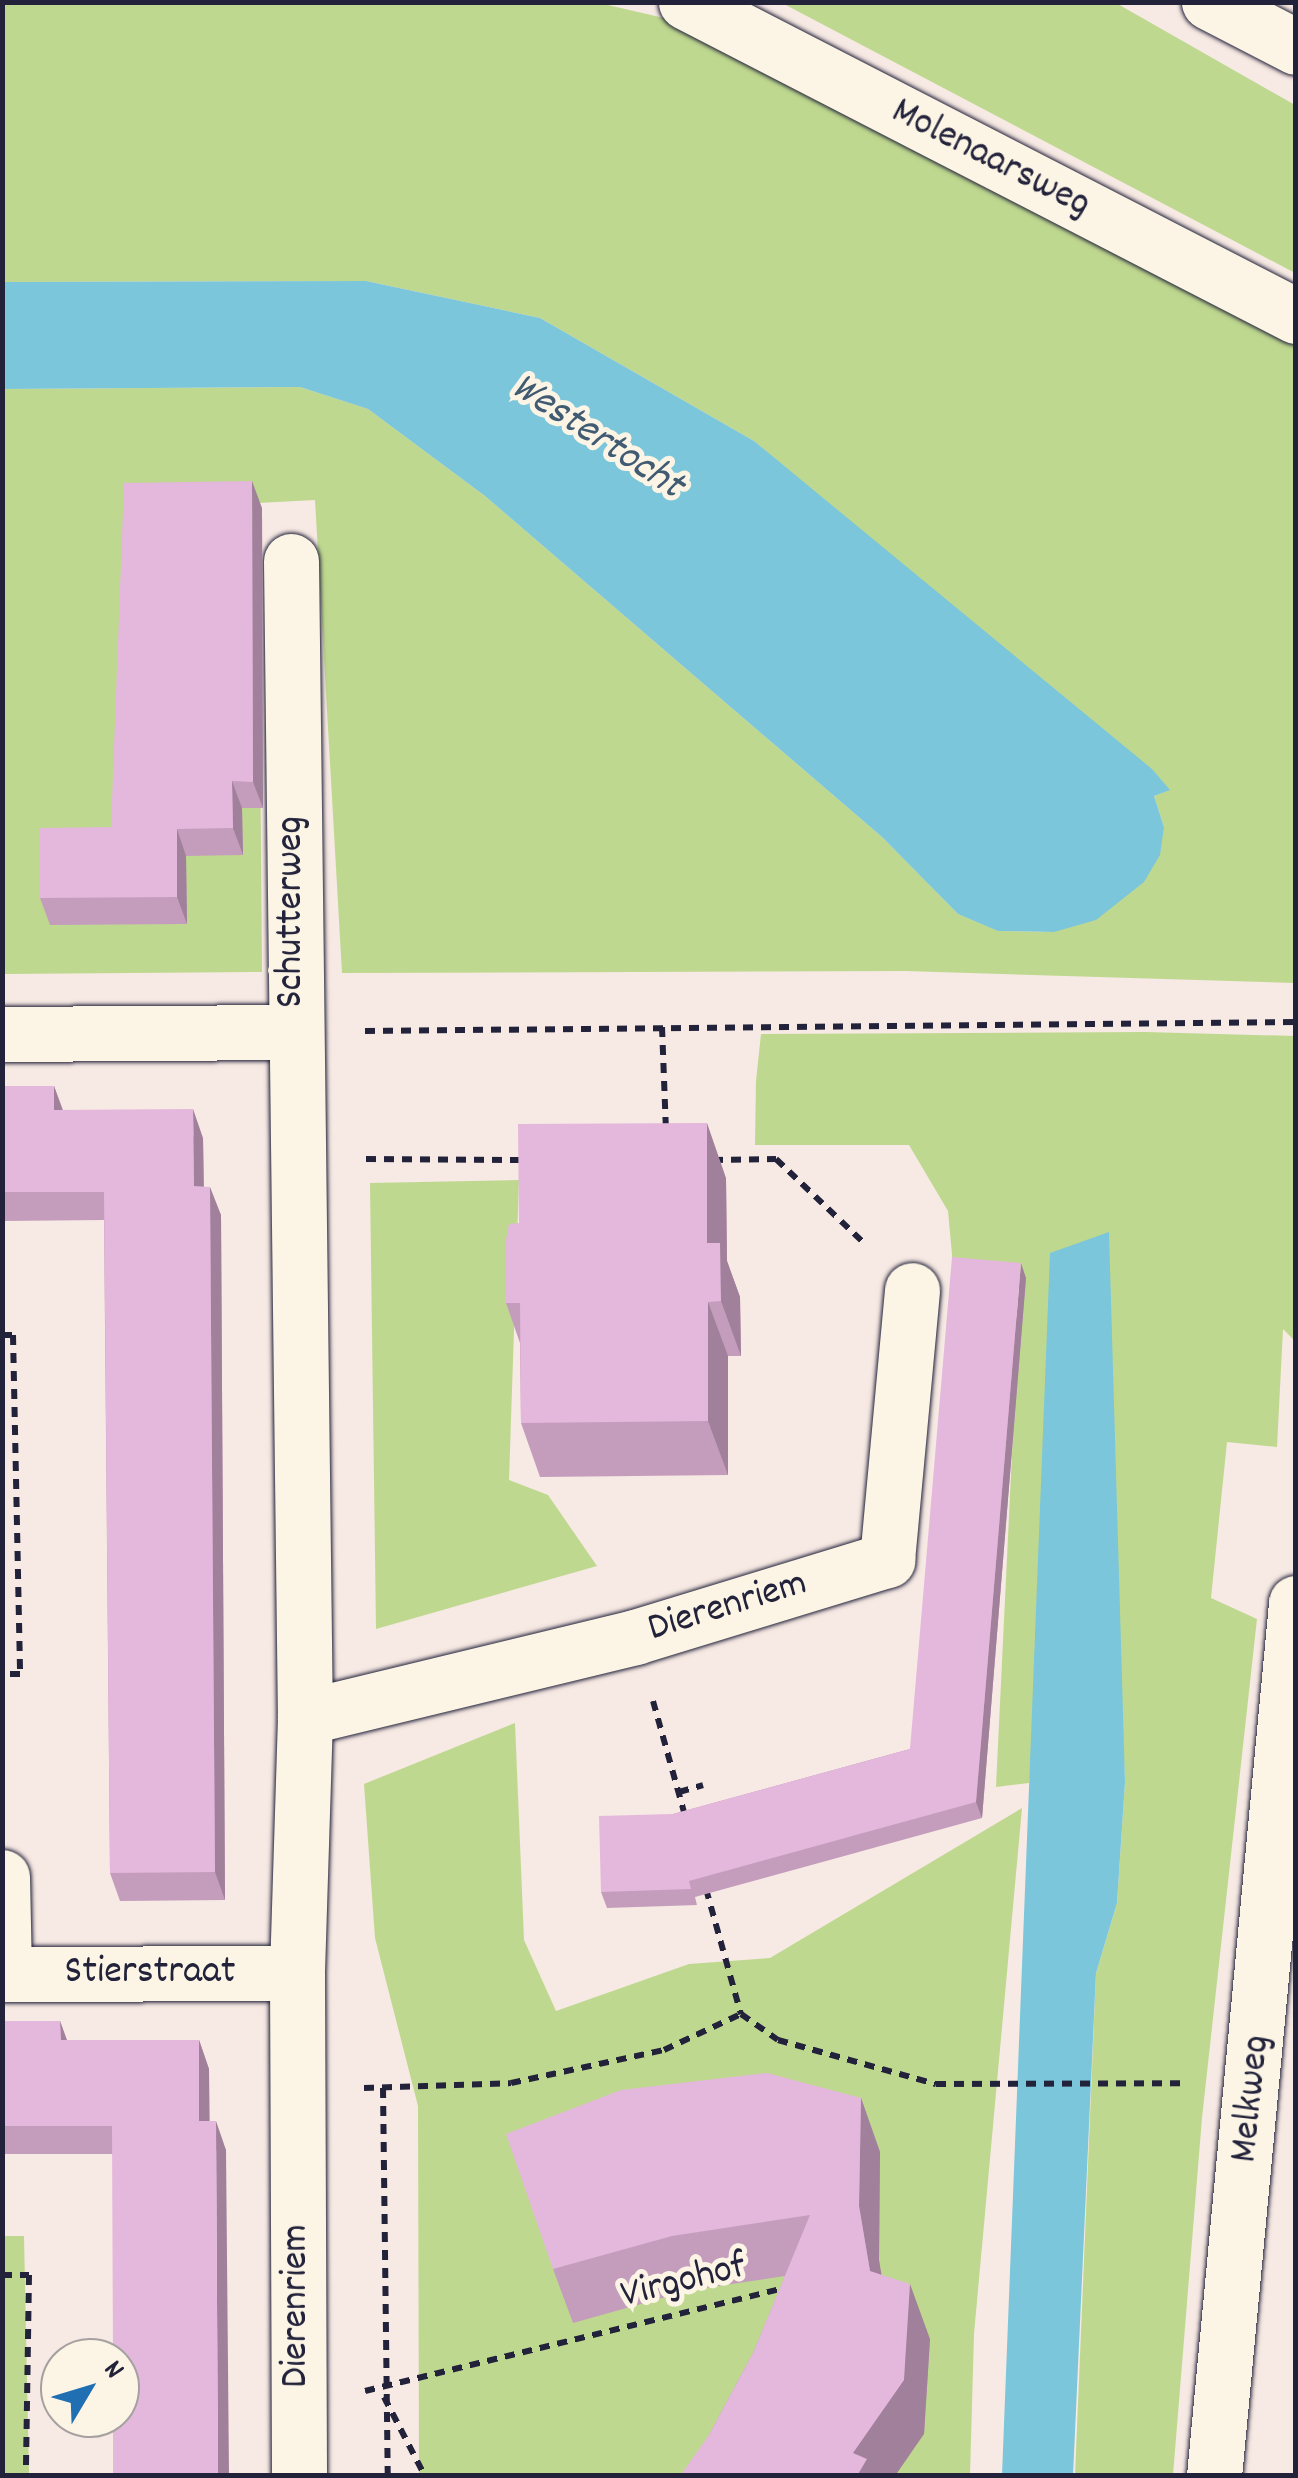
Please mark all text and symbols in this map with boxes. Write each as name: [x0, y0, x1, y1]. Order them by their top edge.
street label: Molenaarsweg: [882, 89, 1098, 231]
water label: Westertocht: [500, 364, 692, 512]
street label: Schutterweg: [269, 816, 317, 1008]
street label: Dierenriem: [643, 1561, 813, 1655]
street label: Stierstraat: [65, 1950, 235, 1998]
street label: Melkweg: [1222, 2033, 1284, 2165]
street label: Dierenriem: [274, 2224, 322, 2388]
street label: Virgohof: [617, 2244, 751, 2322]
north arrow: [40, 2338, 140, 2438]
text: N: [92, 2353, 132, 2389]

